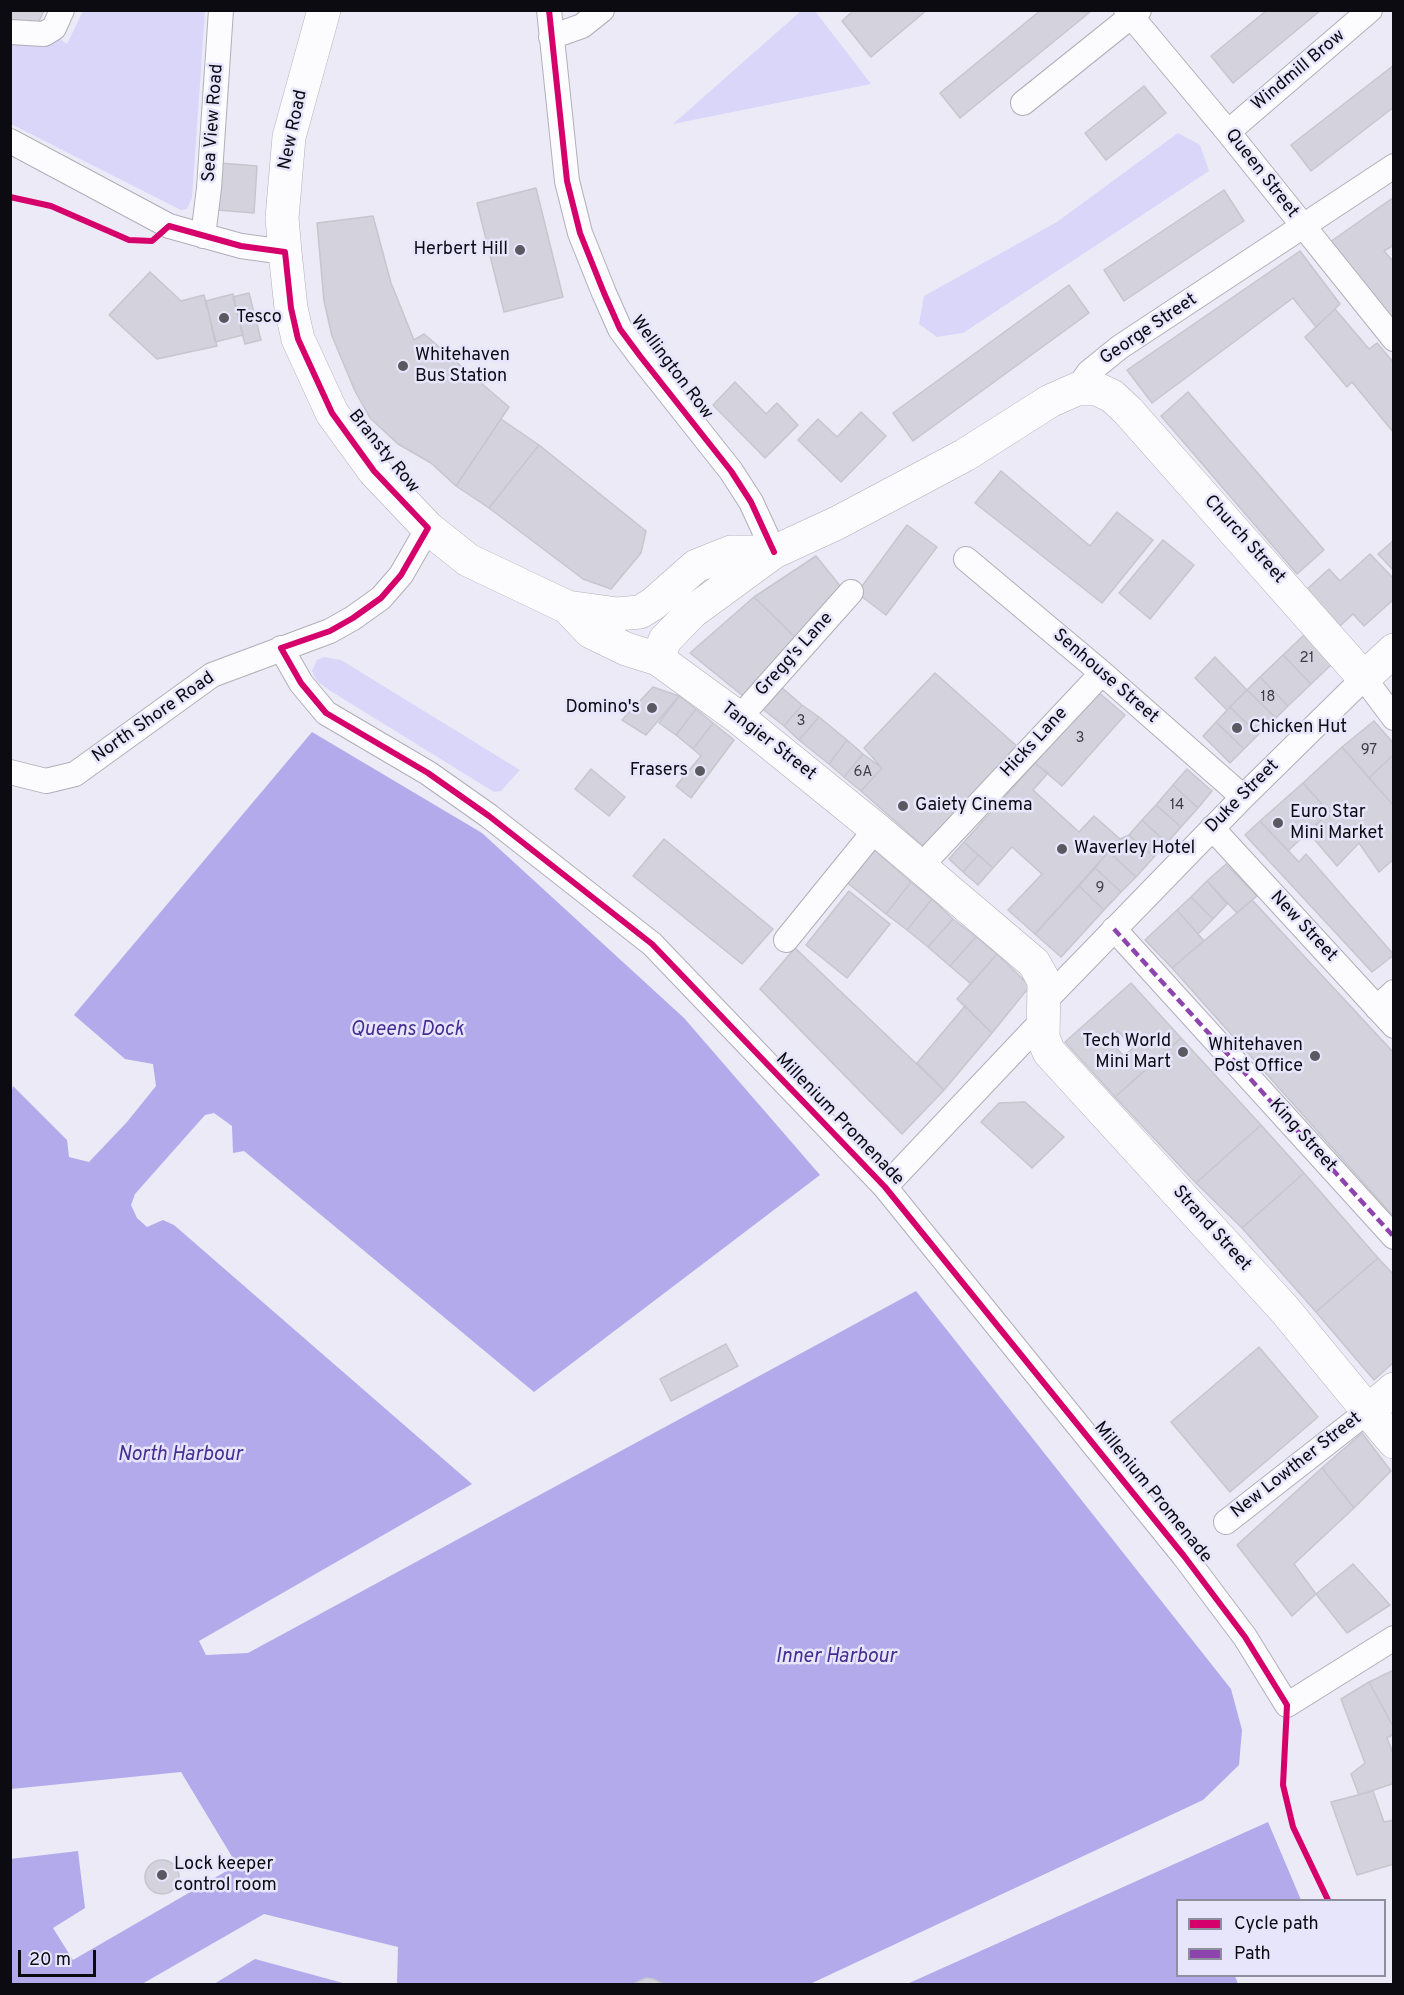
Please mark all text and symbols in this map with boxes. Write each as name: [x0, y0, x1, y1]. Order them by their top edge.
street label: Windmill Brow: [1248, 26, 1350, 116]
street label: Sea View Road: [199, 63, 229, 183]
street label: New Road: [275, 88, 313, 172]
street label: Queen Street: [1220, 125, 1302, 223]
place label: Herbert Hill: [413, 239, 508, 261]
marker: Herbert Hill: [513, 243, 527, 257]
street label: George Street: [1096, 290, 1202, 370]
place label: Tesco: [236, 307, 282, 329]
marker: Tesco: [217, 311, 231, 325]
street label: Wellington Row: [625, 312, 717, 424]
place label: Whitehaven Bus Station: [415, 345, 510, 388]
marker: Whitehaven Bus Station: [396, 359, 410, 373]
street label: Bransty Row: [343, 406, 423, 498]
street label: Church Street: [1199, 491, 1289, 589]
street label: Gregg's Lane: [752, 609, 838, 701]
street label: Senhouse Street: [1048, 625, 1162, 729]
house number: 21: [1300, 650, 1314, 668]
street label: North Shore Road: [89, 668, 219, 768]
house number: 18: [1261, 689, 1275, 707]
place label: Domino's: [565, 697, 640, 719]
street label: Tangier Street: [716, 698, 820, 786]
marker: Domino's: [645, 701, 659, 715]
street label: Hicks Lane: [997, 703, 1073, 783]
house number: 3: [796, 713, 806, 731]
place label: Chicken Hut: [1249, 717, 1347, 739]
marker: Chicken Hut: [1230, 721, 1244, 735]
house number: 3: [1075, 730, 1085, 748]
house number: 97: [1361, 742, 1377, 760]
street label: Duke Street: [1202, 756, 1284, 838]
place label: Frasers: [630, 760, 688, 782]
marker: Frasers: [693, 764, 707, 778]
house number: 6A: [854, 764, 872, 782]
place label: Gaiety Cinema: [915, 795, 1032, 817]
house number: 14: [1170, 797, 1184, 815]
marker: Gaiety Cinema: [896, 799, 910, 813]
place label: Euro Star Mini Market: [1290, 802, 1384, 844]
marker: Euro Star Mini Market: [1271, 816, 1285, 830]
place label: Waverley Hotel: [1074, 838, 1195, 860]
marker: Waverley Hotel: [1055, 842, 1069, 856]
house number: 9: [1096, 880, 1104, 898]
street label: New Street: [1265, 887, 1341, 967]
water label: Queens Dock: [350, 1019, 464, 1043]
place label: Tech World Mini Mart: [1082, 1031, 1171, 1074]
place label: Whitehaven Post Office: [1208, 1035, 1303, 1078]
marker: Tech World Mini Mart: [1176, 1045, 1190, 1059]
street label: Millenium Promenade: [770, 1049, 908, 1191]
marker: Whitehaven Post Office: [1308, 1049, 1322, 1063]
street label: King Street: [1264, 1095, 1340, 1177]
street label: Strand Street: [1167, 1182, 1255, 1276]
street label: New Lowther Street: [1227, 1408, 1367, 1524]
street label: Millenium Promenade: [1088, 1418, 1216, 1568]
water label: North Harbour: [118, 1444, 242, 1468]
water label: Inner Harbour: [776, 1646, 896, 1670]
place label: Lock keeper control room: [174, 1854, 277, 1896]
marker: Lock keeper control room: [155, 1868, 169, 1882]
legend: [1176, 1899, 1386, 1977]
text: Cycle path: [1234, 1913, 1319, 1936]
scale bar: [21, 1938, 99, 1976]
text: Path: [1234, 1943, 1271, 1966]
text: 20 m: [29, 1949, 71, 1972]

